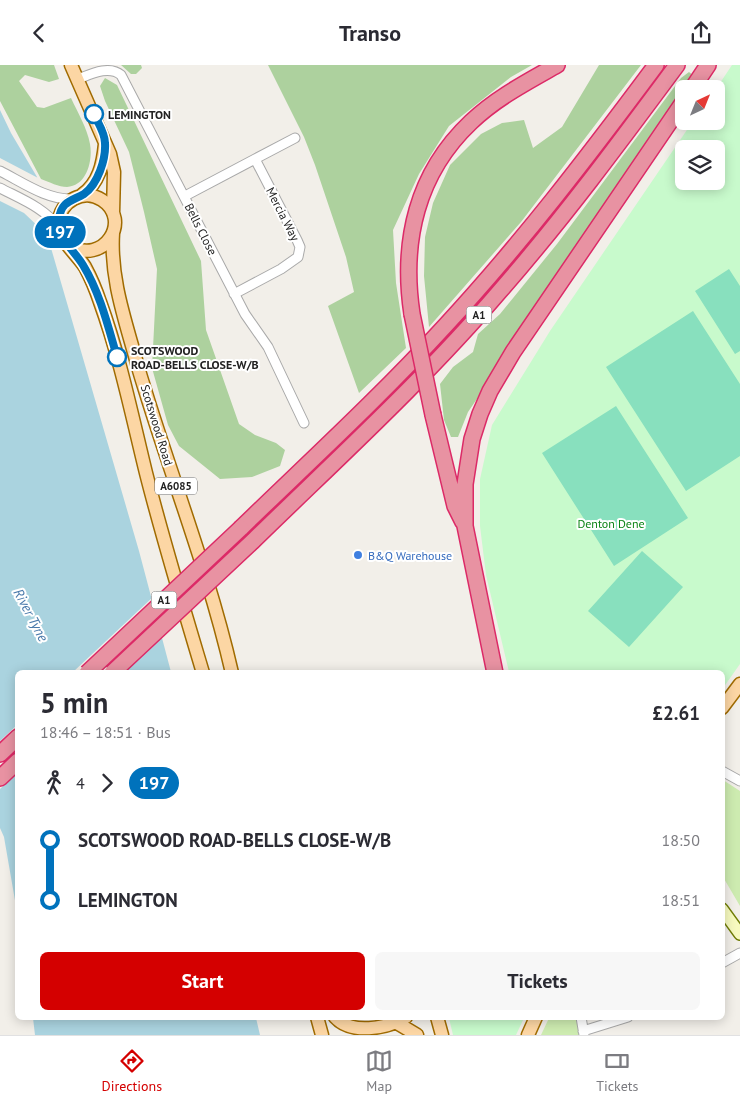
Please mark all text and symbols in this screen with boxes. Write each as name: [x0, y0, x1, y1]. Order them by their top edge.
icon: back: [25, 19, 53, 47]
text: Transo: [339, 19, 401, 47]
icon: share: [687, 19, 715, 47]
north arrow: [675, 80, 725, 130]
map controls: [675, 80, 725, 190]
marker: LEMINGTON: [84, 104, 104, 124]
place label: LEMINGTON: [108, 107, 171, 122]
button: layers: [675, 140, 725, 190]
street label: Mercia Way: [263, 185, 303, 244]
street label: Bells Close: [182, 201, 220, 257]
line badge: 197: [31, 216, 89, 248]
text: 197: [45, 220, 75, 243]
road number: A1: [466, 307, 492, 323]
place label: SCOTSWOOD ROAD-BELLS CLOSE-W/B: [131, 343, 259, 372]
marker: SCOTSWOOD ROAD-BELLS CLOSE-W/B: [107, 347, 127, 367]
street label: Scotswood Road: [138, 383, 176, 467]
road number: A6085: [155, 477, 197, 495]
park label: Denton Dene: [577, 516, 645, 531]
place label: B&Q Warehouse: [368, 548, 452, 563]
marker: B&Q Warehouse: [352, 549, 364, 561]
water label: River Tyne: [10, 585, 53, 645]
road number: A1: [152, 591, 176, 609]
text: 5 min: [40, 684, 108, 721]
text: £2.61: [652, 701, 700, 725]
text: 18:46 – 18:51 · Bus: [40, 722, 171, 742]
icon: walk: [40, 769, 68, 797]
icon: forward: [93, 769, 121, 797]
text: 197: [139, 771, 169, 794]
text: 4: [76, 773, 85, 793]
text: SCOTSWOOD ROAD-BELLS CLOSE-W/B: [78, 828, 391, 852]
text: 18:50: [662, 830, 700, 850]
text: LEMINGTON: [78, 888, 178, 912]
text: 18:51: [662, 890, 700, 910]
button: Start: [40, 952, 365, 1010]
button: Tickets: [375, 952, 700, 1010]
tab: Directions: [102, 1047, 162, 1095]
tab: Map: [365, 1047, 393, 1095]
tab: Tickets: [596, 1047, 638, 1095]

